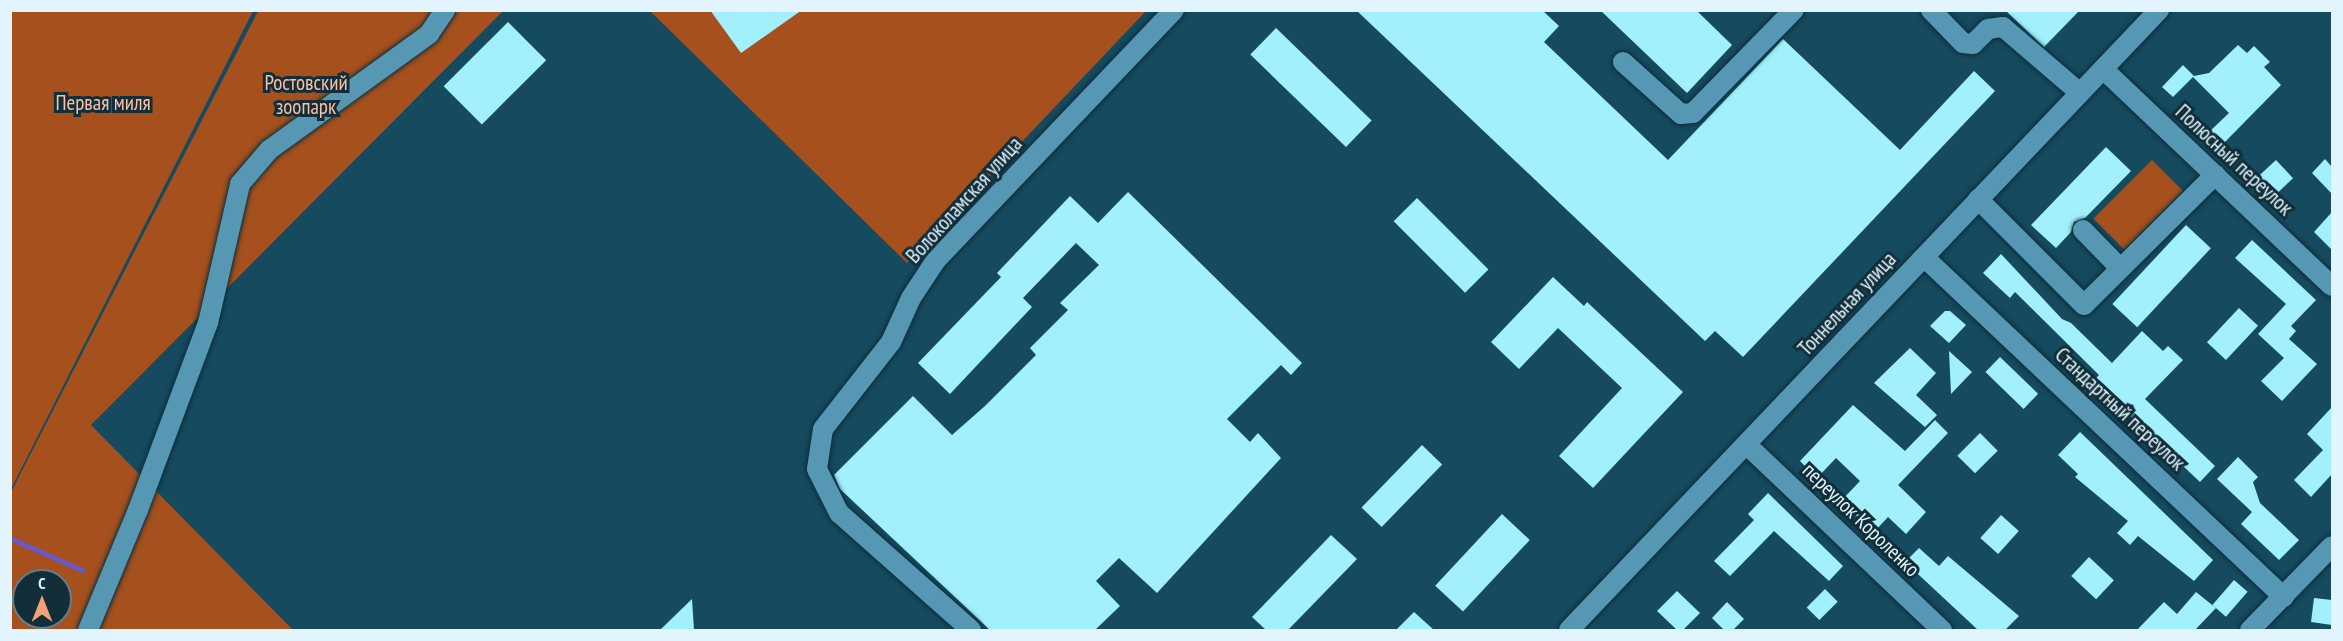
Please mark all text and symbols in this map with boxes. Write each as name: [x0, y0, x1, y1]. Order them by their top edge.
park label: Ростовский зоопарк: [264, 70, 348, 120]
park label: Первая миля: [55, 90, 151, 116]
street label: Полюсный переулок: [2170, 99, 2298, 221]
street label: Волоколамская улица: [901, 132, 1027, 268]
street label: Тоннельная улица: [1793, 247, 1901, 361]
street label: Стандартный переулок: [2050, 342, 2190, 476]
street label: переулок Короленко: [1797, 458, 1925, 582]
north arrow: [12, 569, 72, 629]
text: С: [38, 573, 46, 593]

